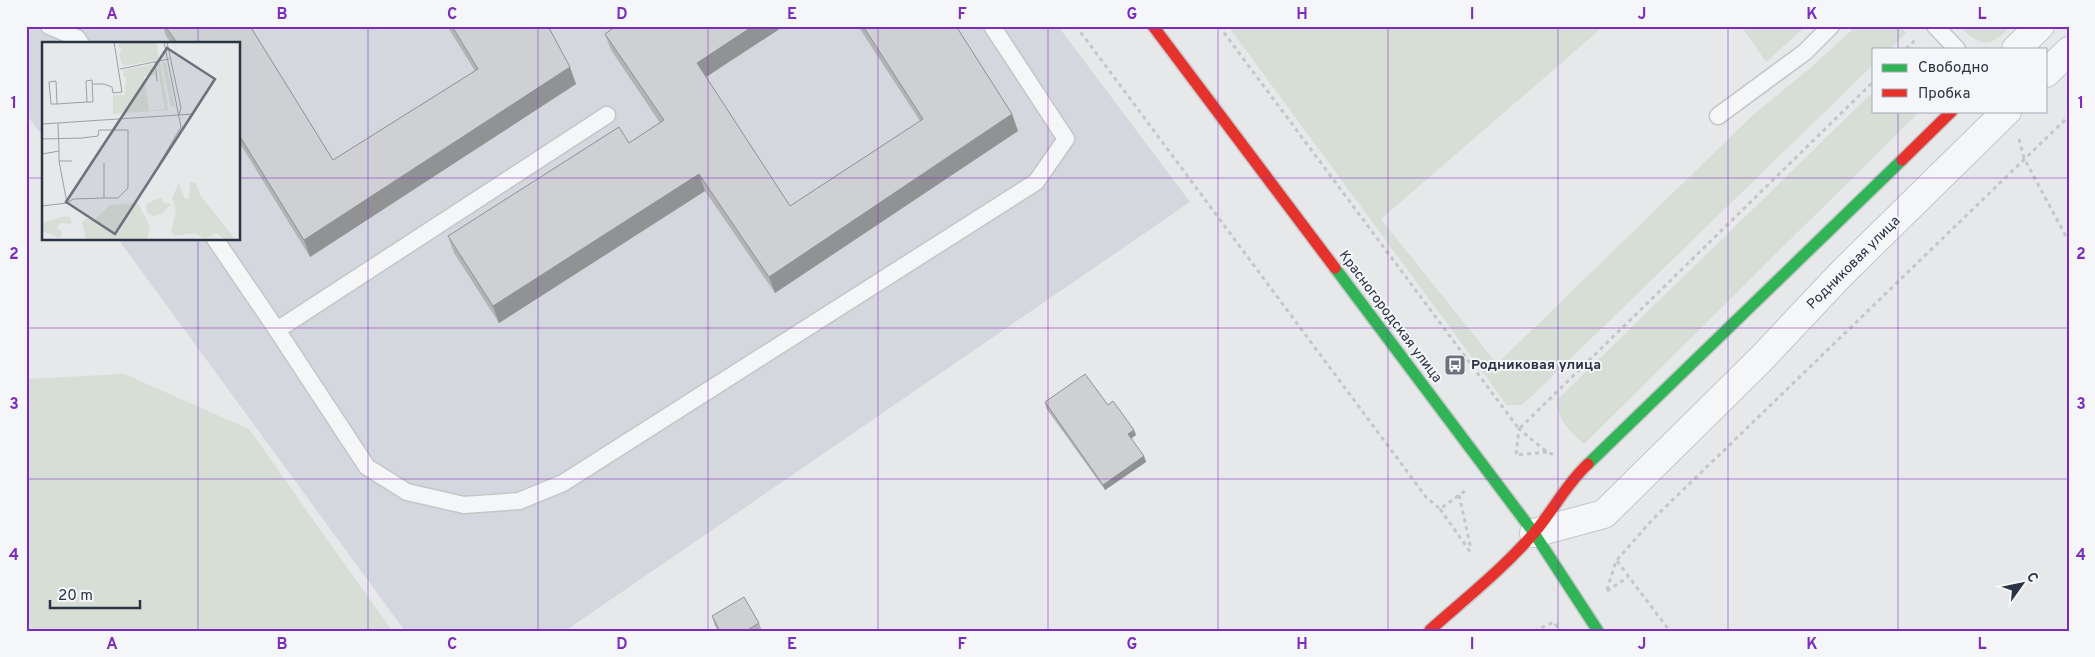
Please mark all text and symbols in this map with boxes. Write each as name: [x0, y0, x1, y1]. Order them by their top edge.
text: A: [106, 5, 118, 25]
text: B: [276, 5, 288, 25]
text: C: [447, 5, 457, 25]
text: D: [616, 5, 628, 25]
text: E: [787, 5, 797, 25]
text: F: [957, 5, 967, 25]
text: G: [1127, 5, 1137, 25]
text: H: [1296, 5, 1308, 25]
text: I: [1470, 5, 1474, 25]
text: J: [1638, 5, 1646, 25]
text: K: [1806, 5, 1818, 25]
text: L: [1977, 5, 1987, 25]
inset map: [42, 42, 240, 240]
legend: [1872, 48, 2048, 112]
text: Свободно: [1918, 59, 1989, 78]
text: Пробка: [1918, 85, 1970, 104]
text: 1: [11, 94, 17, 114]
text: 1: [2078, 94, 2084, 114]
street label: Родниковая улица: [1804, 213, 1904, 313]
text: 2: [9, 245, 19, 265]
text: 2: [2076, 245, 2086, 265]
street label: Красногородская улица: [1335, 248, 1445, 386]
bus stop icon: Родниковая улица: [1443, 353, 1467, 377]
place label: Родниковая улица: [1471, 357, 1601, 374]
text: 3: [9, 395, 19, 415]
text: 3: [2076, 395, 2086, 415]
text: 4: [9, 546, 19, 566]
text: 4: [2076, 546, 2086, 566]
north arrow: [1998, 560, 2048, 610]
text: С: [2022, 569, 2041, 586]
scale bar: [50, 577, 140, 609]
text: 20 m: [58, 587, 93, 606]
text: A: [106, 635, 118, 655]
text: B: [276, 635, 288, 655]
text: C: [447, 635, 457, 655]
text: D: [616, 635, 628, 655]
text: E: [787, 635, 797, 655]
text: F: [957, 635, 967, 655]
text: G: [1127, 635, 1137, 655]
text: H: [1296, 635, 1308, 655]
text: I: [1470, 635, 1474, 655]
text: J: [1638, 635, 1646, 655]
text: K: [1806, 635, 1818, 655]
text: L: [1977, 635, 1987, 655]

